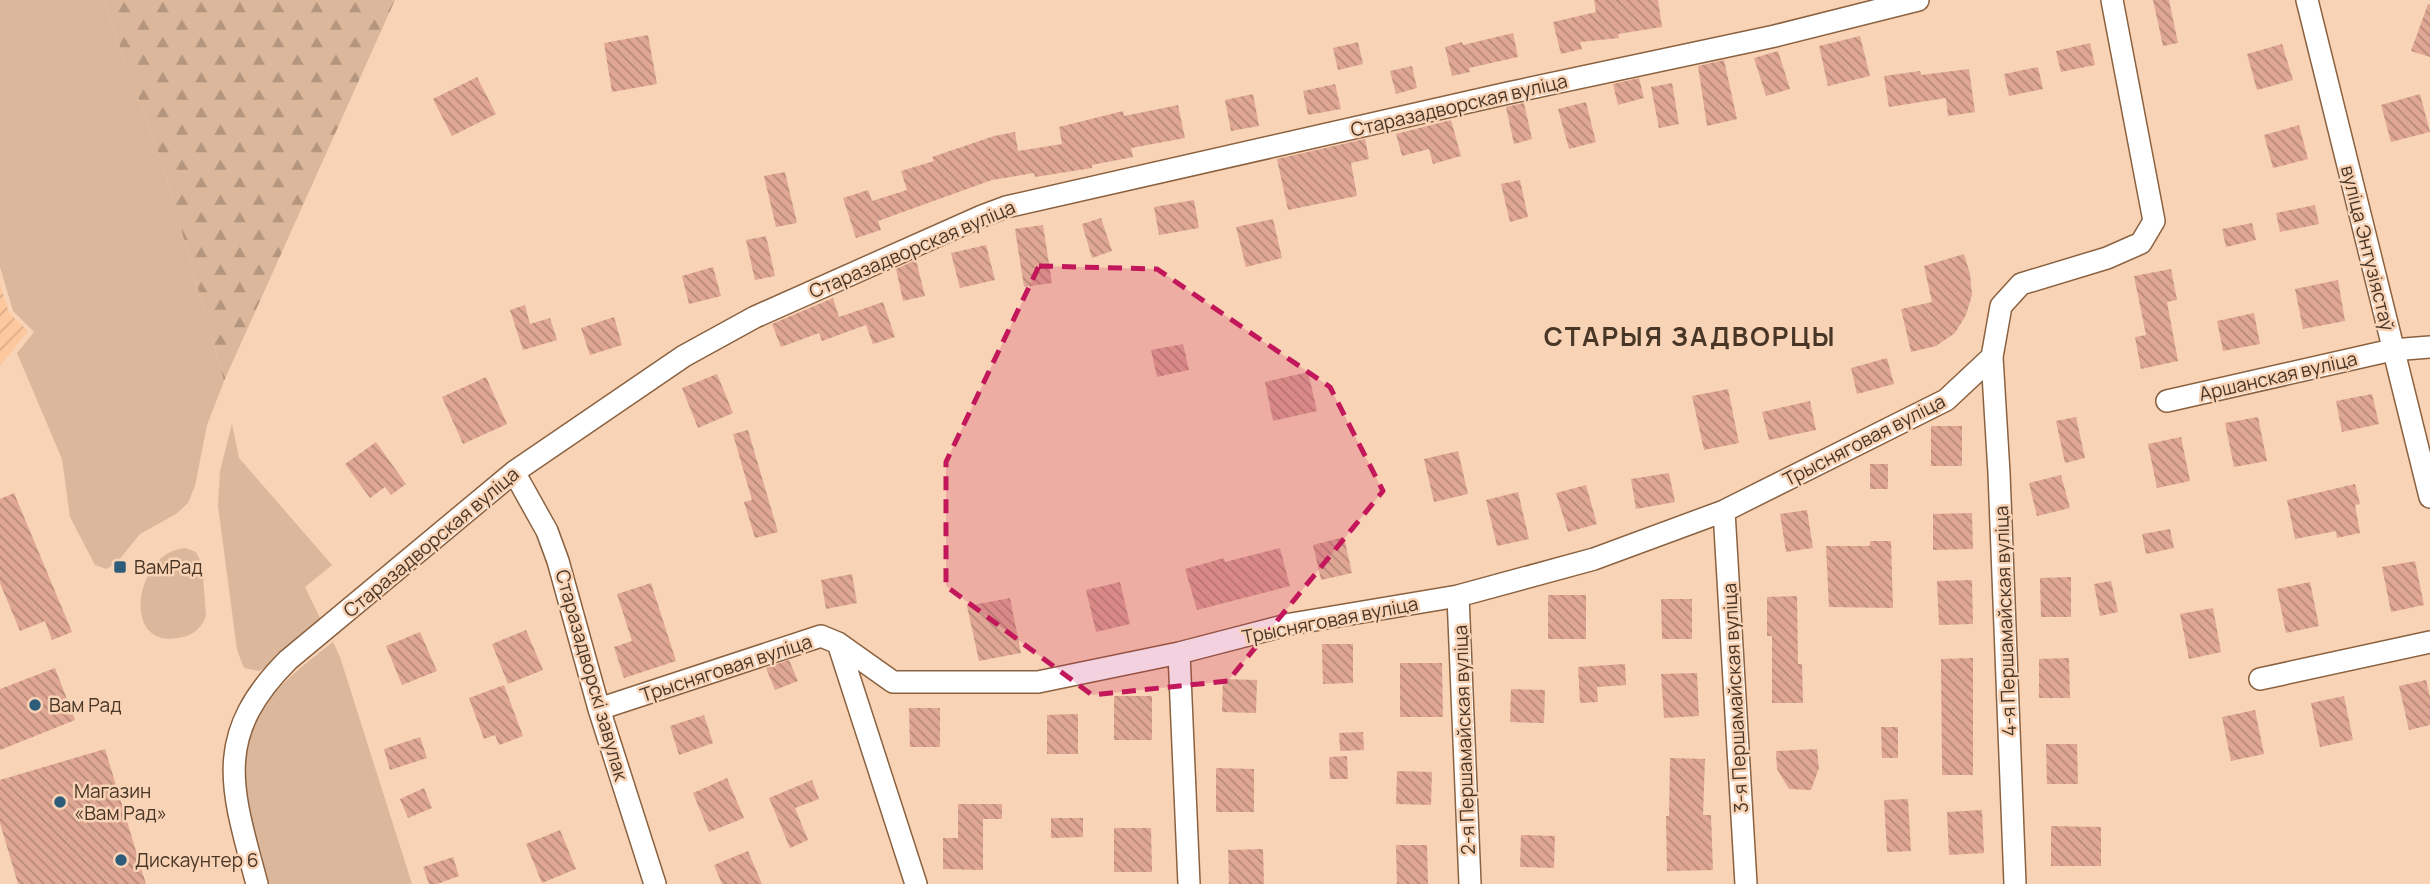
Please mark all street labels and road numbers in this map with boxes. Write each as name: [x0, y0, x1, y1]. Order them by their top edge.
street label: Старазадворская вуліца: [1348, 67, 1570, 143]
street label: вуліца Энтузіястаў: [2335, 163, 2401, 333]
street label: Старазадворская вуліца: [805, 194, 1019, 304]
street label: Аршанская вуліца: [2196, 345, 2360, 407]
street label: Трысняговая вуліца: [1778, 388, 1950, 492]
street label: Старазадворская вуліца: [338, 461, 524, 623]
street label: 4-я Першамайская вуліца: [1988, 505, 2022, 737]
street label: Старазадворскі завулак: [549, 566, 635, 784]
street label: 3-я Першамайская вуліца: [1716, 582, 1754, 814]
street label: Трысняговая вуліца: [1240, 590, 1420, 650]
street label: 2-я Першамайская вуліца: [1447, 624, 1481, 856]
street label: Трысняговая вуліца: [637, 628, 815, 708]

